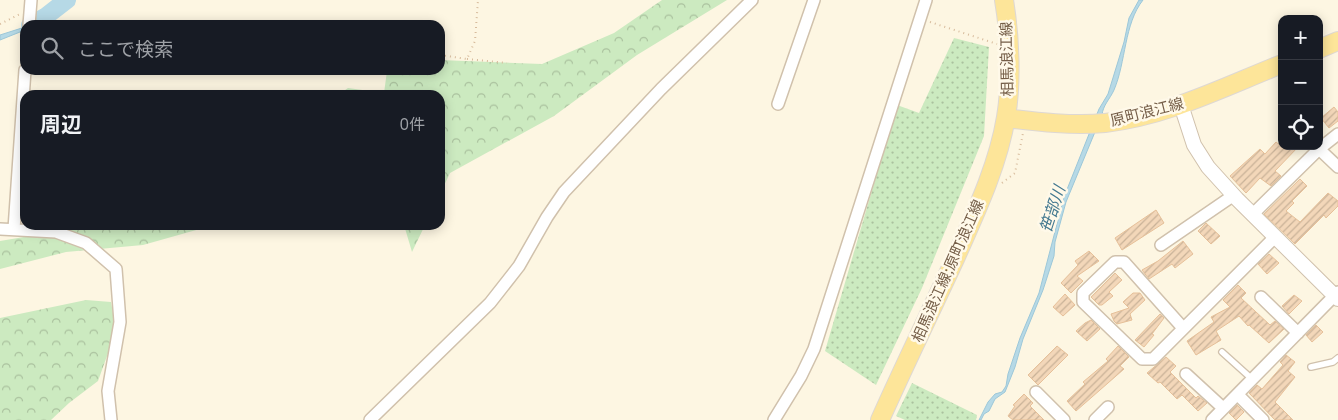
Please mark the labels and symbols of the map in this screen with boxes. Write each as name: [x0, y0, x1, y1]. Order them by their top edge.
street label: 相馬浪江線: [996, 21, 1017, 97]
street label: 原町浪江線: [1108, 93, 1186, 130]
water label: 笹部川: [1035, 181, 1070, 235]
street label: 相馬浪江線;原町浪江線: [907, 196, 988, 345]

